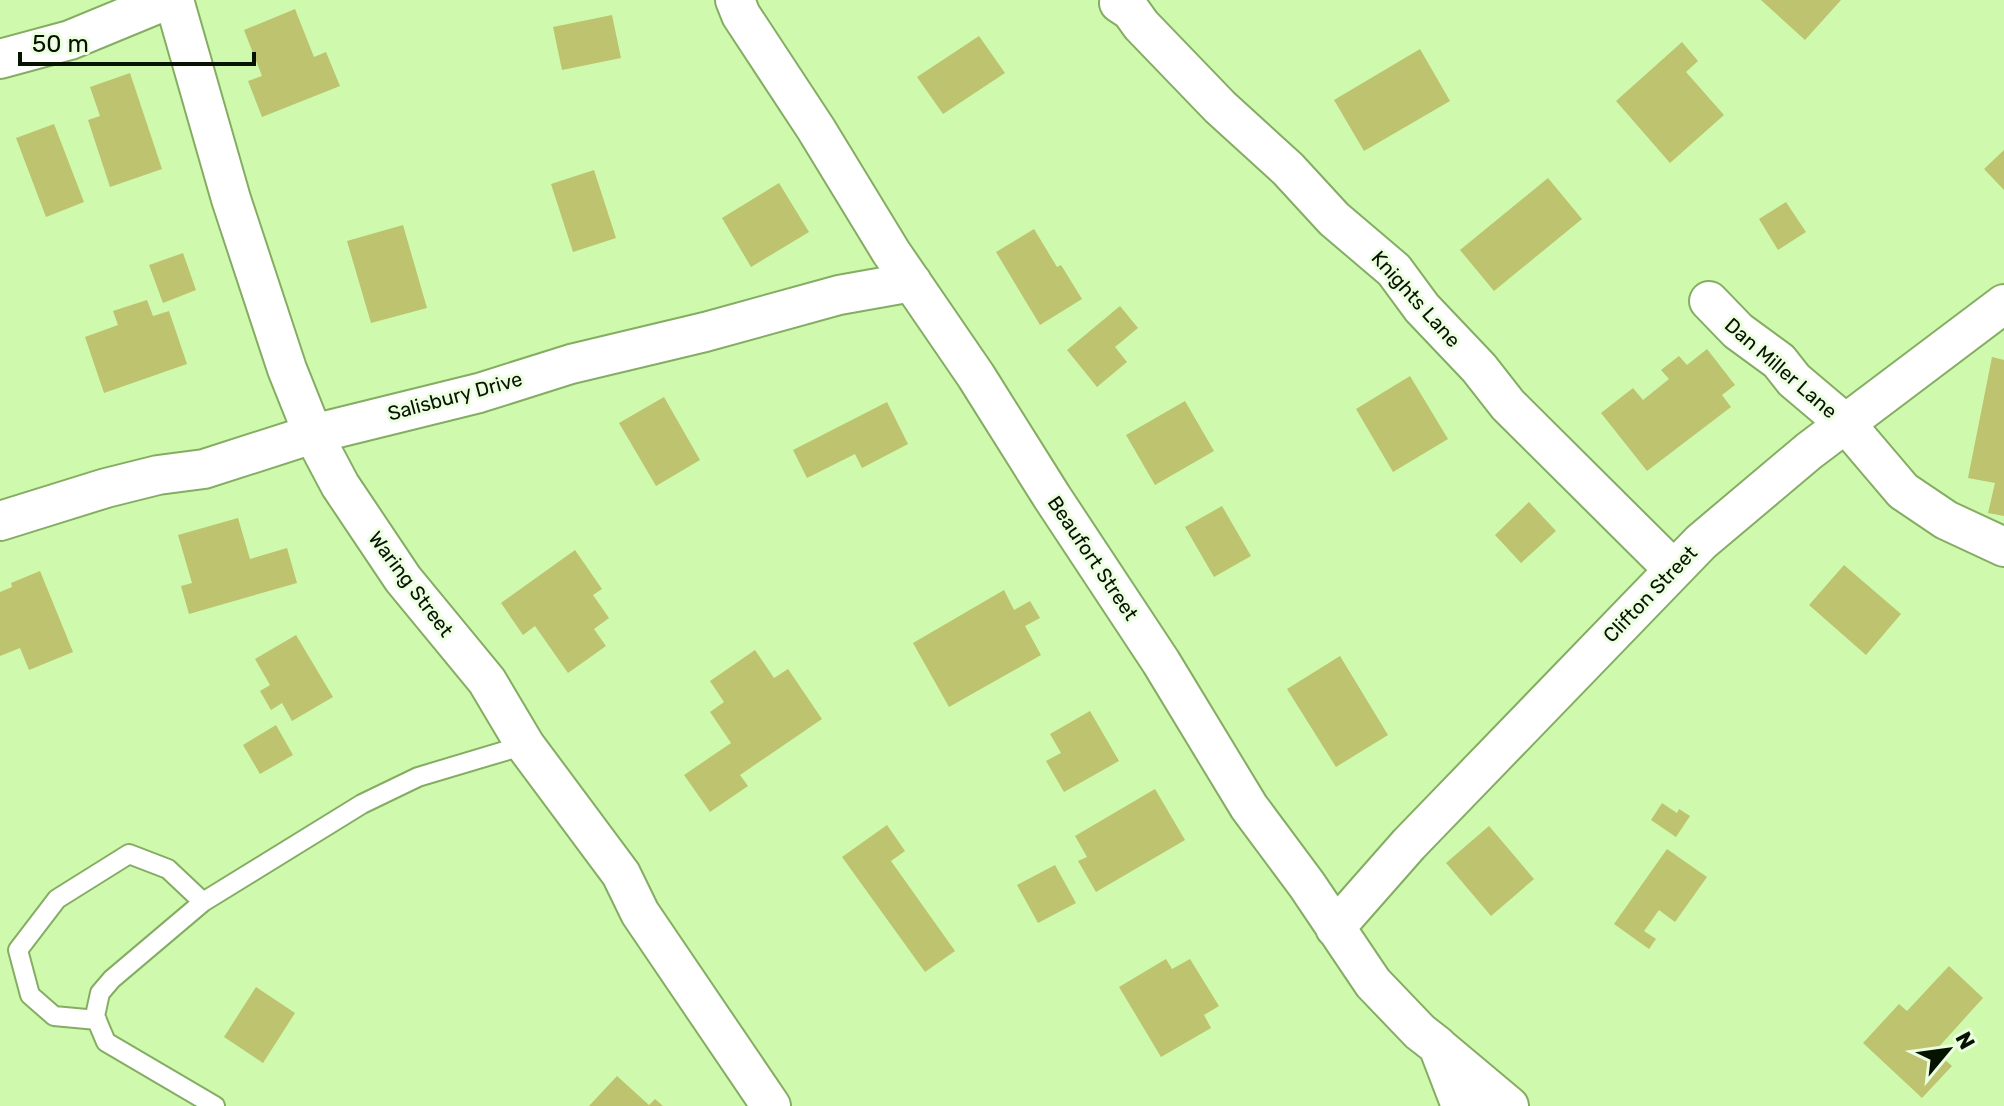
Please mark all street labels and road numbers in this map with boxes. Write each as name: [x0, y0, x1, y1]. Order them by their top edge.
street label: Knights Lane: [1366, 246, 1466, 352]
street label: Dan Miller Lane: [1720, 313, 1842, 423]
street label: Salisbury Drive: [385, 366, 525, 426]
street label: Beaufort Street: [1043, 491, 1144, 625]
street label: Waring Street: [364, 527, 459, 642]
street label: Clifton Street: [1598, 541, 1702, 647]

